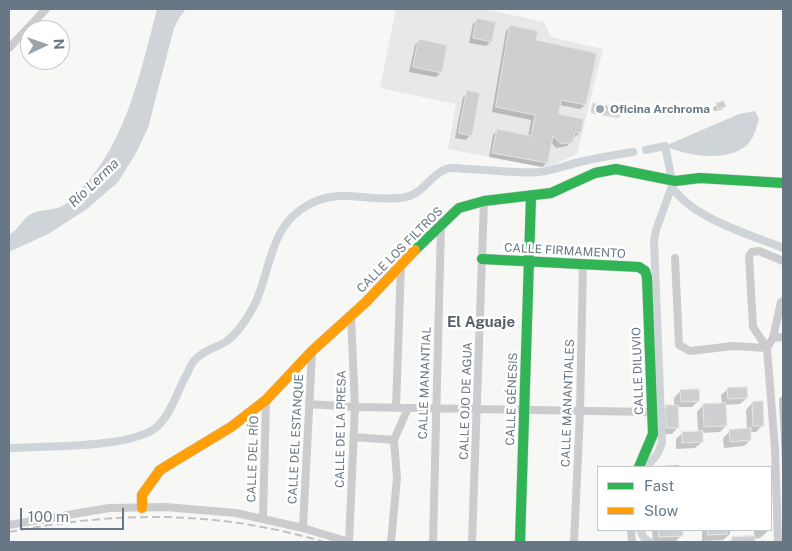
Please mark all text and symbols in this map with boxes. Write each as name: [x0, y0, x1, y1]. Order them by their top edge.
north arrow: [20, 20, 70, 70]
text: N: [51, 38, 67, 50]
place label: Oficina Archroma: [610, 102, 710, 116]
marker: Oficina Archroma: [594, 103, 606, 115]
water label: Río Lerma: [66, 155, 122, 211]
street label: CALLE LOS FILTROS: [354, 204, 446, 296]
street label: CALLE FIRMAMENTO: [504, 241, 626, 261]
district label: El Aguaje: [447, 313, 515, 331]
street label: CALLE MANANTIAL: [416, 326, 434, 440]
street label: CALLE DILUVIO: [629, 327, 647, 415]
street label: CALLE MANANTIALES: [559, 339, 577, 467]
street label: CALLE OJO DE AGUA: [457, 342, 475, 460]
street label: CALLE GÉNESIS: [503, 352, 521, 446]
street label: CALLE DE LA PRESA: [333, 370, 349, 488]
street label: CALLE DEL ESTANQUE: [285, 374, 307, 504]
street label: CALLE DEL RÍO: [244, 415, 262, 503]
legend: [597, 466, 772, 531]
text: Fast: [644, 477, 674, 494]
scale bar: [22, 498, 126, 530]
text: Slow: [644, 502, 678, 519]
text: 100 m: [28, 508, 69, 525]

